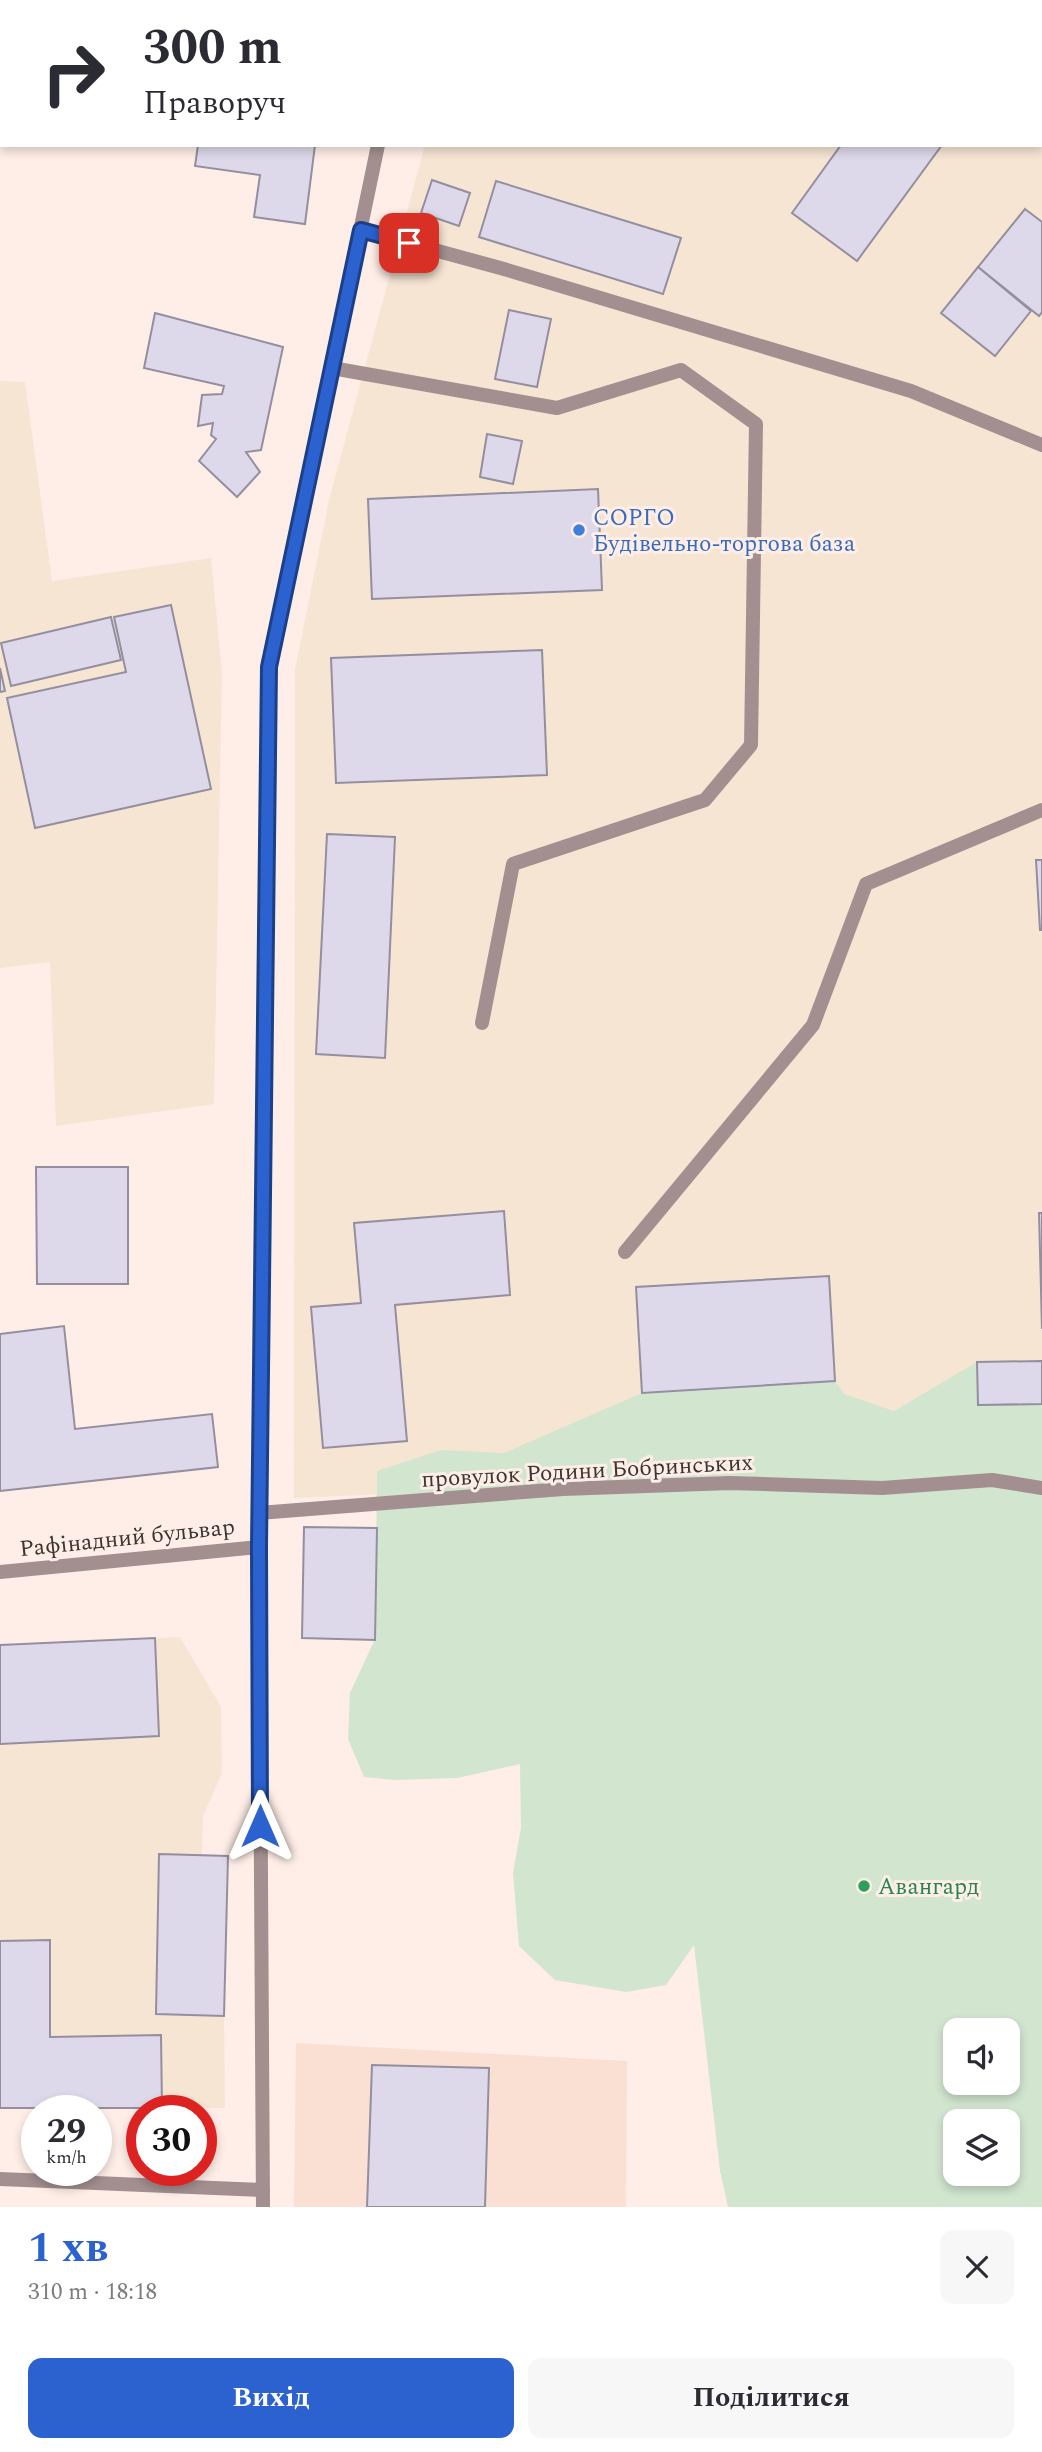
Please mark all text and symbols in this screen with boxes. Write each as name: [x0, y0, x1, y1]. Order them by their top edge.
text: 300 m: [143, 11, 282, 86]
icon: right: [28, 28, 119, 119]
text: Праворуч: [143, 79, 286, 128]
pin: [379, 213, 439, 273]
icon: arrive: [390, 224, 428, 262]
place label: СОРГО Будівельно-торгова база: [593, 501, 855, 562]
marker: СОРГО Будівельно-торгова база: [571, 522, 587, 538]
street label: провулок Родини Бобринських: [420, 1445, 754, 1498]
street label: Рафінадний бульвар: [18, 1510, 237, 1567]
position arrow: [223, 1789, 297, 1863]
place label: Авангард: [878, 1870, 979, 1905]
marker: Авангард: [856, 1878, 872, 1894]
map controls: [943, 2018, 1020, 2186]
button: sound: [943, 2018, 1020, 2095]
speed limit sign: 30: [126, 2095, 217, 2186]
text: 29: [47, 2105, 86, 2158]
button: layers: [943, 2109, 1020, 2186]
text: km/h: [46, 2144, 87, 2171]
text: 1 хв: [28, 2217, 108, 2280]
button: close: [940, 2230, 1014, 2304]
text: 310 m · 18:18: [28, 2275, 157, 2310]
button: Вихід: [28, 2358, 514, 2438]
button: Поділитися: [528, 2358, 1014, 2438]

